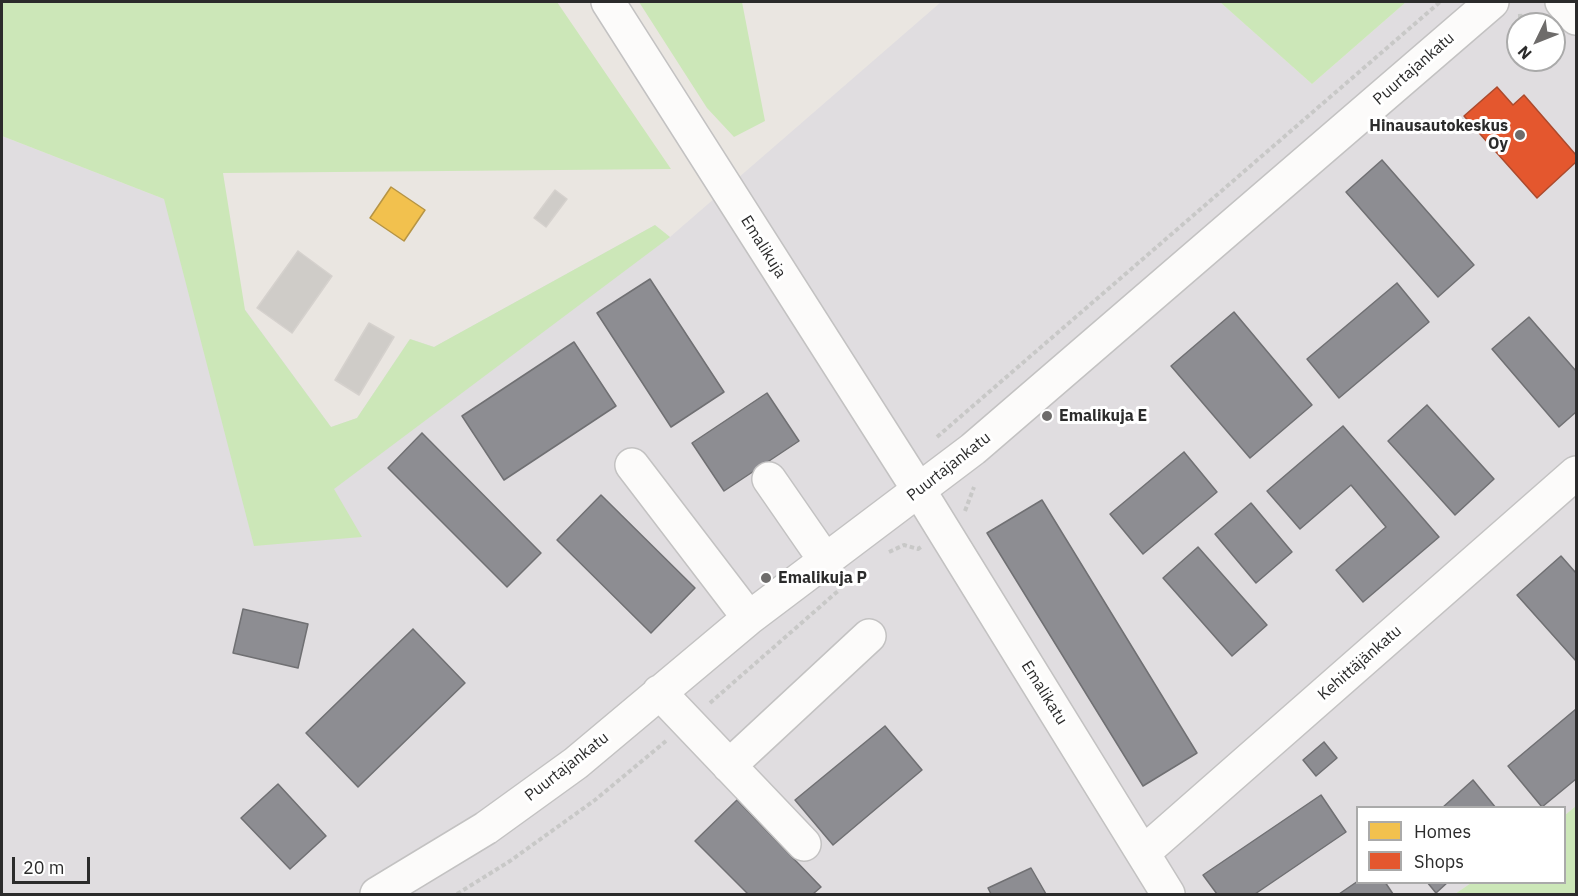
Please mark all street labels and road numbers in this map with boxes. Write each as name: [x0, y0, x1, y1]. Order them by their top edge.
street label: Puurtajankatu: [1370, 29, 1458, 109]
street label: Emalikuja: [736, 212, 790, 282]
street label: Puurtajankatu: [903, 428, 995, 506]
street label: Kehittäjänkatu: [1314, 621, 1406, 705]
street label: Emalikatu: [1017, 657, 1071, 729]
street label: Puurtajankatu: [521, 728, 613, 806]

